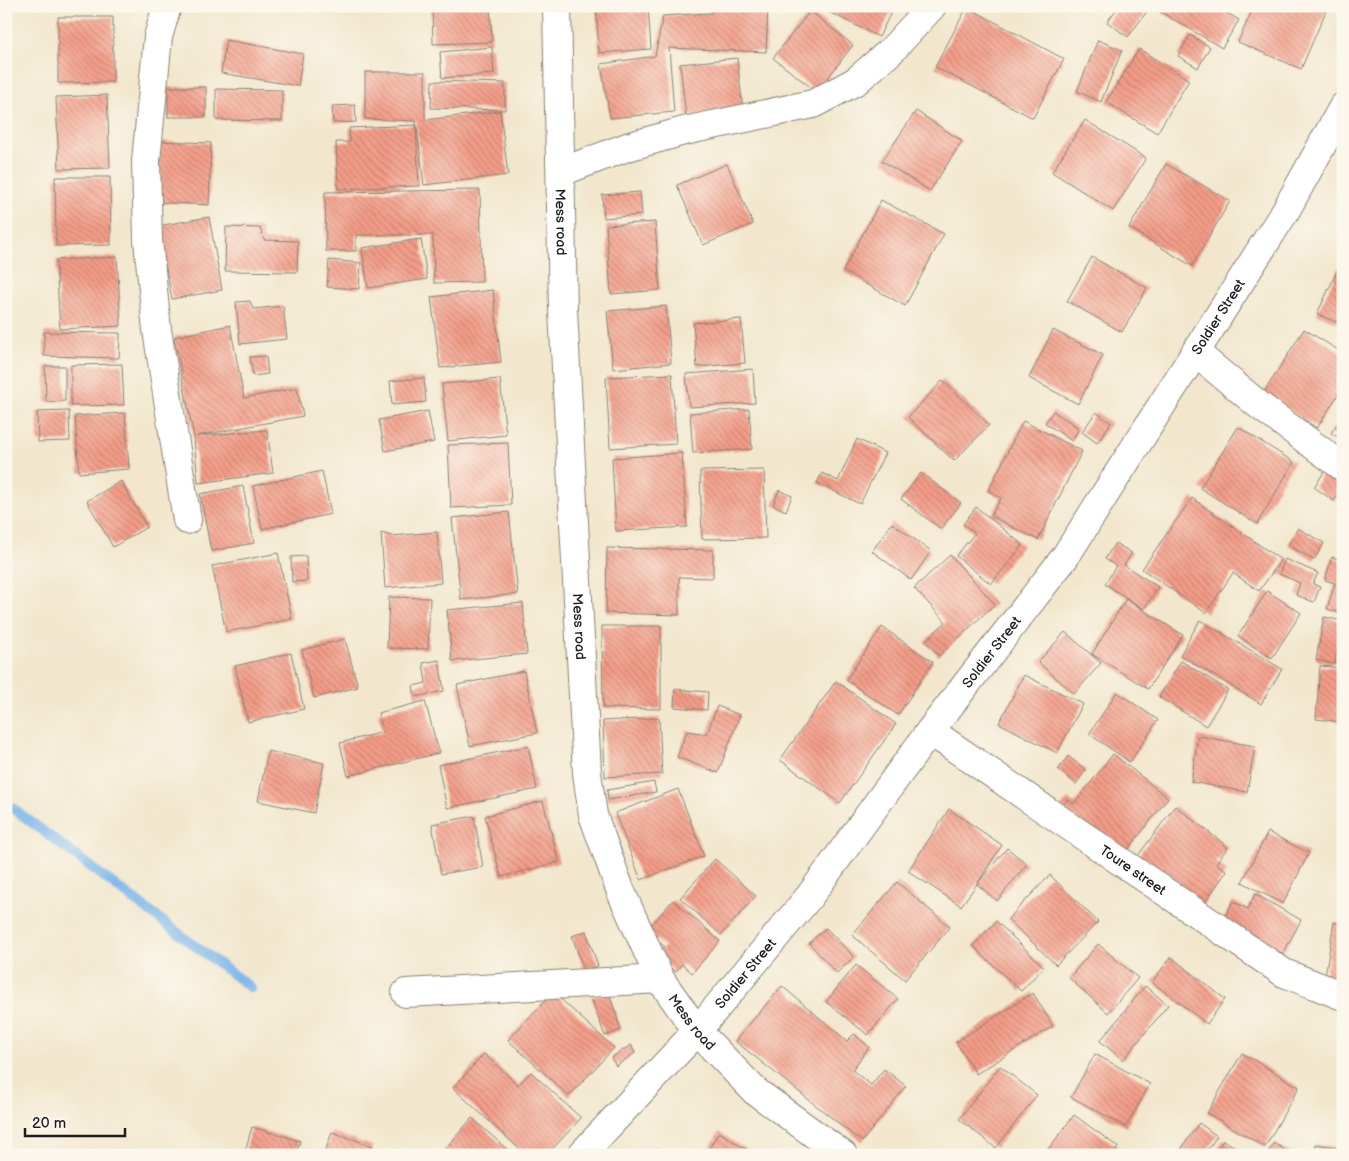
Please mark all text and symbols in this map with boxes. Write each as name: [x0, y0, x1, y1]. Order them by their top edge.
street label: Mess road: [552, 188, 570, 256]
street label: Soldier Street: [1188, 275, 1249, 358]
street label: Mess road: [569, 593, 590, 660]
street label: Soldier Street: [958, 612, 1025, 691]
street label: Toure street: [1097, 841, 1170, 899]
street label: Soldier Street: [711, 934, 780, 1012]
street label: Mess road: [665, 991, 719, 1054]
scale bar: [25, 1106, 125, 1138]
text: 20 m: [32, 1114, 66, 1133]

